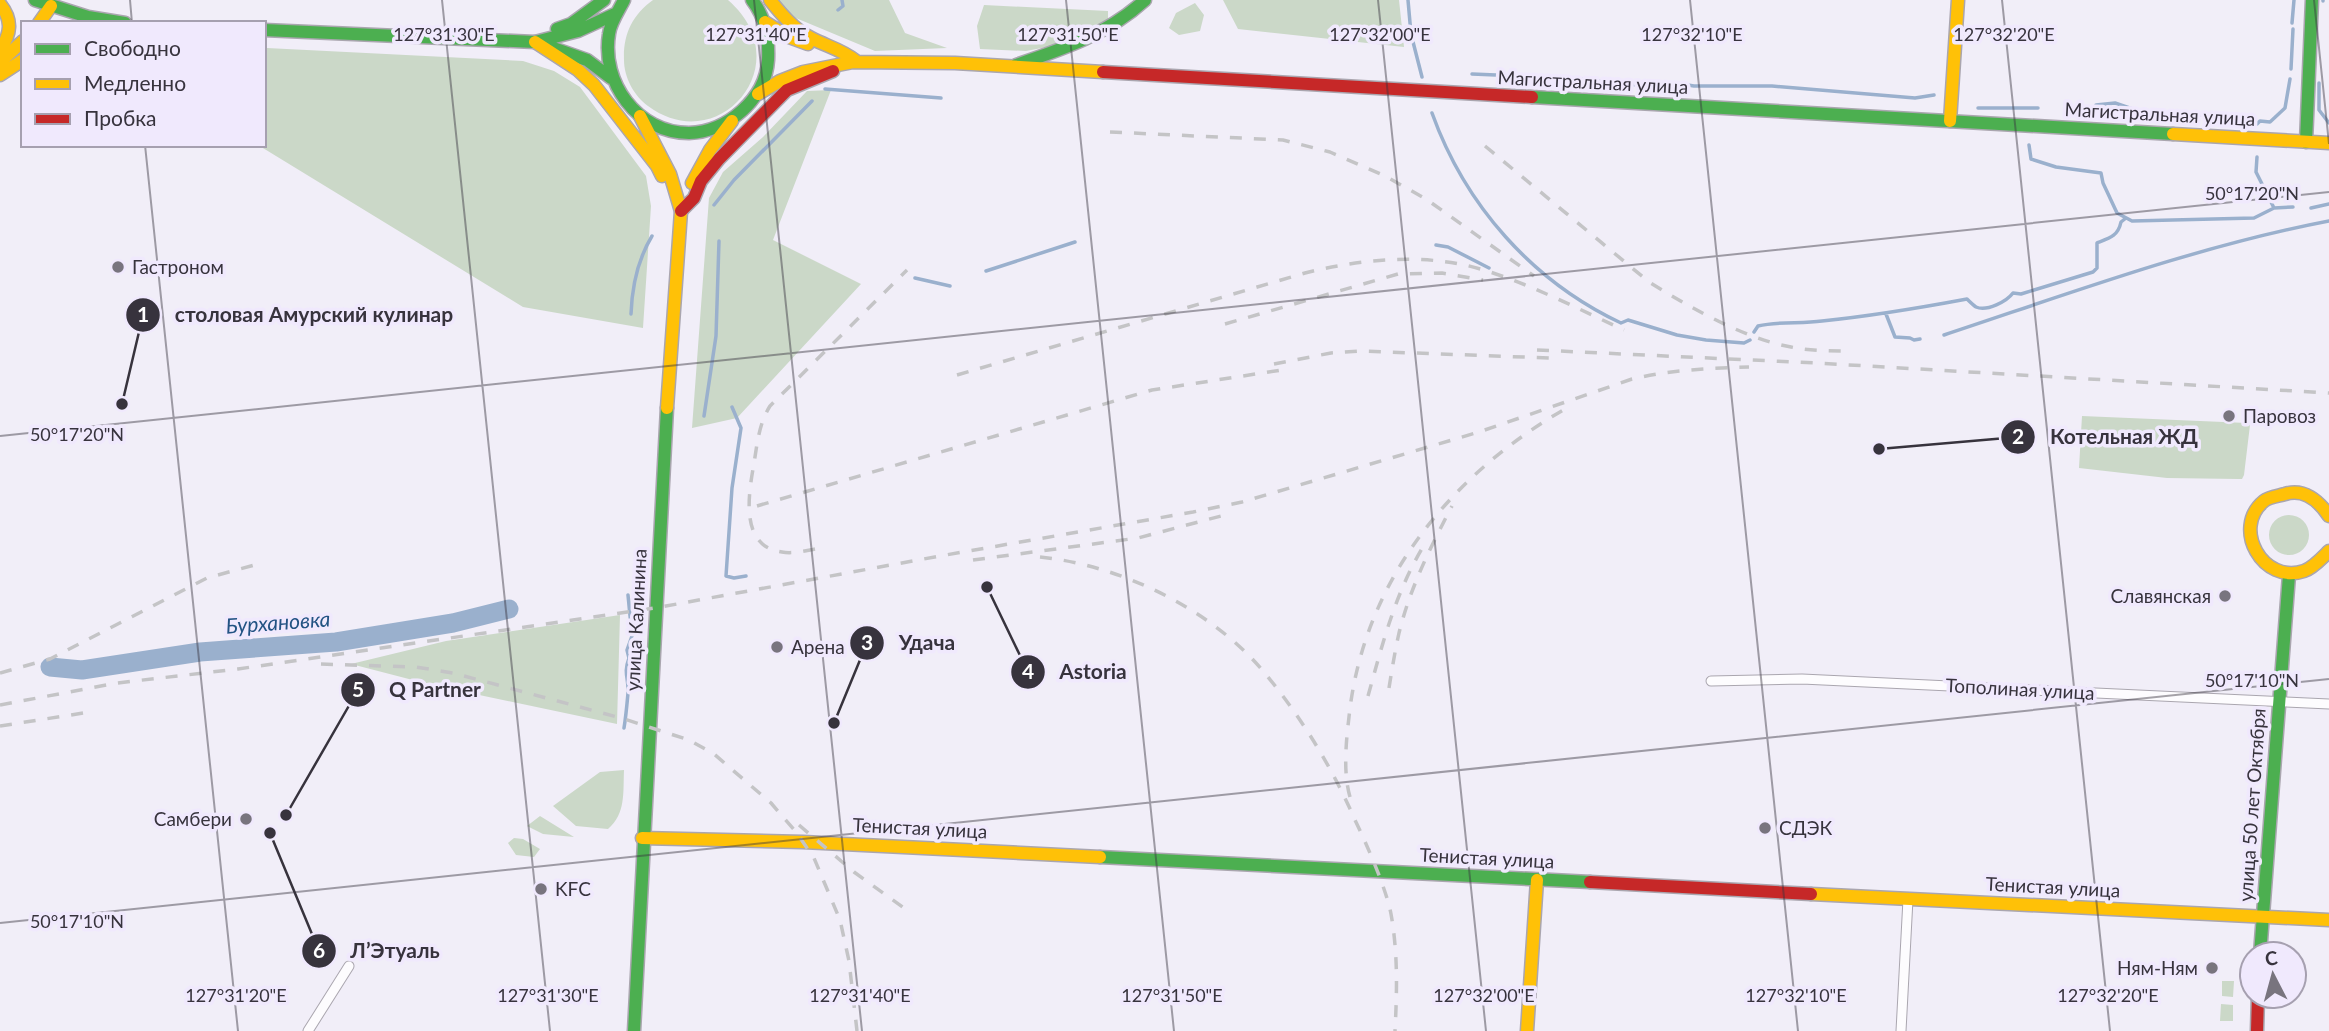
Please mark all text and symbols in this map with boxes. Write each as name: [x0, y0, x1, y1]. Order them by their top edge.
legend: [21, 21, 266, 147]
text: 127°31'30"E: [393, 23, 495, 45]
text: 127°31'40"E: [705, 23, 807, 45]
text: 127°31'50"E: [1017, 23, 1119, 45]
text: 127°32'00"E: [1329, 23, 1431, 45]
text: 127°32'10"E: [1641, 23, 1743, 45]
text: 127°32'20"E: [1953, 23, 2055, 45]
text: Свободно: [84, 35, 181, 60]
street label: Магистральная улица: [1497, 65, 1689, 98]
text: Медленно: [84, 70, 186, 95]
street label: Магистральная улица: [2064, 97, 2256, 130]
text: Пробка: [84, 105, 157, 130]
text: 50°17'20"N: [2205, 182, 2299, 204]
place label: Гастроном: [132, 255, 224, 278]
marker: Гастроном: [110, 259, 126, 275]
callout: столовая Амурский кулинар: [125, 294, 467, 336]
text: 1: [137, 301, 149, 326]
text: столовая Амурский кулинар: [175, 301, 453, 326]
place label: Паровоз: [2243, 404, 2316, 427]
marker: Паровоз: [2221, 408, 2237, 424]
callout: Котельная ЖД: [2001, 416, 2212, 458]
text: 50°17'20"N: [30, 423, 124, 445]
text: 2: [2012, 423, 2024, 448]
text: Котельная ЖД: [2050, 423, 2198, 448]
street label: улица Калинина: [620, 548, 651, 692]
place label: Славянская: [2111, 584, 2211, 607]
marker: Славянская: [2217, 588, 2233, 604]
water label: Бурхановка: [225, 605, 331, 638]
callout: Удача: [850, 622, 969, 664]
text: 3: [861, 629, 873, 654]
text: Удача: [898, 629, 955, 654]
place label: Арена: [791, 635, 845, 658]
marker: Арена: [769, 639, 785, 655]
callout: Astoria: [1010, 651, 1141, 693]
text: 4: [1022, 658, 1034, 683]
text: Astoria: [1058, 658, 1127, 683]
callout: Q Partner: [340, 669, 495, 711]
text: 50°17'10"N: [2205, 669, 2299, 691]
street label: Тополиная улица: [1945, 673, 2095, 704]
text: 5: [352, 676, 364, 701]
text: Q Partner: [389, 676, 481, 701]
street label: улица 50 лет Октября: [2233, 708, 2270, 902]
place label: Самбери: [154, 807, 232, 830]
marker: Самбери: [238, 811, 254, 827]
street label: Тенистая улица: [852, 812, 988, 843]
place label: СДЭК: [1779, 816, 1832, 839]
marker: СДЭК: [1757, 820, 1773, 836]
street label: Тенистая улица: [1419, 842, 1555, 873]
street label: Тенистая улица: [1985, 871, 2121, 902]
place label: KFC: [555, 877, 591, 900]
marker: KFC: [533, 881, 549, 897]
text: 50°17'10"N: [30, 910, 124, 932]
callout: Л’Этуаль: [302, 930, 454, 972]
text: 6: [313, 937, 325, 962]
text: Л’Этуаль: [349, 937, 440, 962]
north arrow: [2238, 940, 2308, 1010]
text: С: [2264, 945, 2279, 970]
place label: Ням-Ням: [2117, 956, 2198, 979]
marker: Ням-Ням: [2204, 960, 2220, 976]
text: 127°31'20"E: [185, 984, 287, 1006]
text: 127°31'30"E: [497, 984, 599, 1006]
text: 127°31'40"E: [809, 984, 911, 1006]
text: 127°31'50"E: [1121, 984, 1223, 1006]
text: 127°32'00"E: [1433, 984, 1535, 1006]
text: 127°32'10"E: [1745, 984, 1847, 1006]
text: 127°32'20"E: [2057, 984, 2159, 1006]

